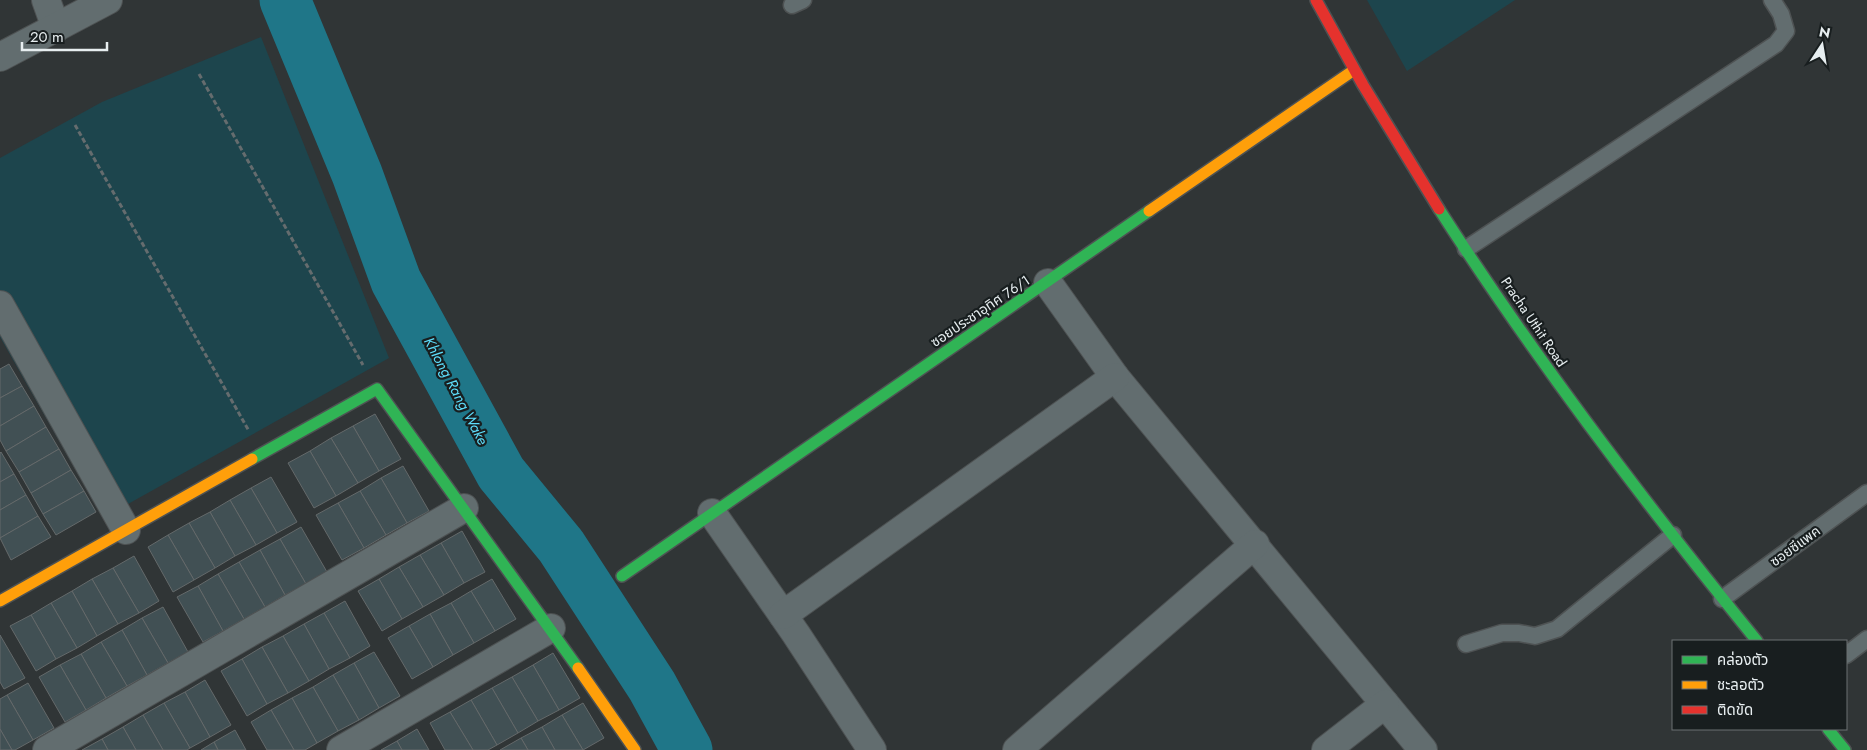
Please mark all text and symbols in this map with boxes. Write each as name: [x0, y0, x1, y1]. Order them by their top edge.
scale bar: [22, 20, 108, 52]
north arrow: [1797, 20, 1847, 70]
text: N: [1817, 21, 1832, 43]
text: 20 m: [30, 26, 64, 48]
street label: ซอยประชาอุทิศ 76/1: [926, 270, 1034, 352]
street label: Pracha Uthit Road: [1496, 273, 1572, 371]
water label: Khlong Rang Wake: [418, 333, 494, 449]
street label: ซอยซีแพค: [1766, 521, 1824, 571]
legend: [1672, 640, 1847, 730]
text: คล่องตัว: [1717, 649, 1768, 671]
text: ชะลอตัว: [1717, 674, 1764, 696]
text: ติดขัด: [1717, 699, 1753, 721]

